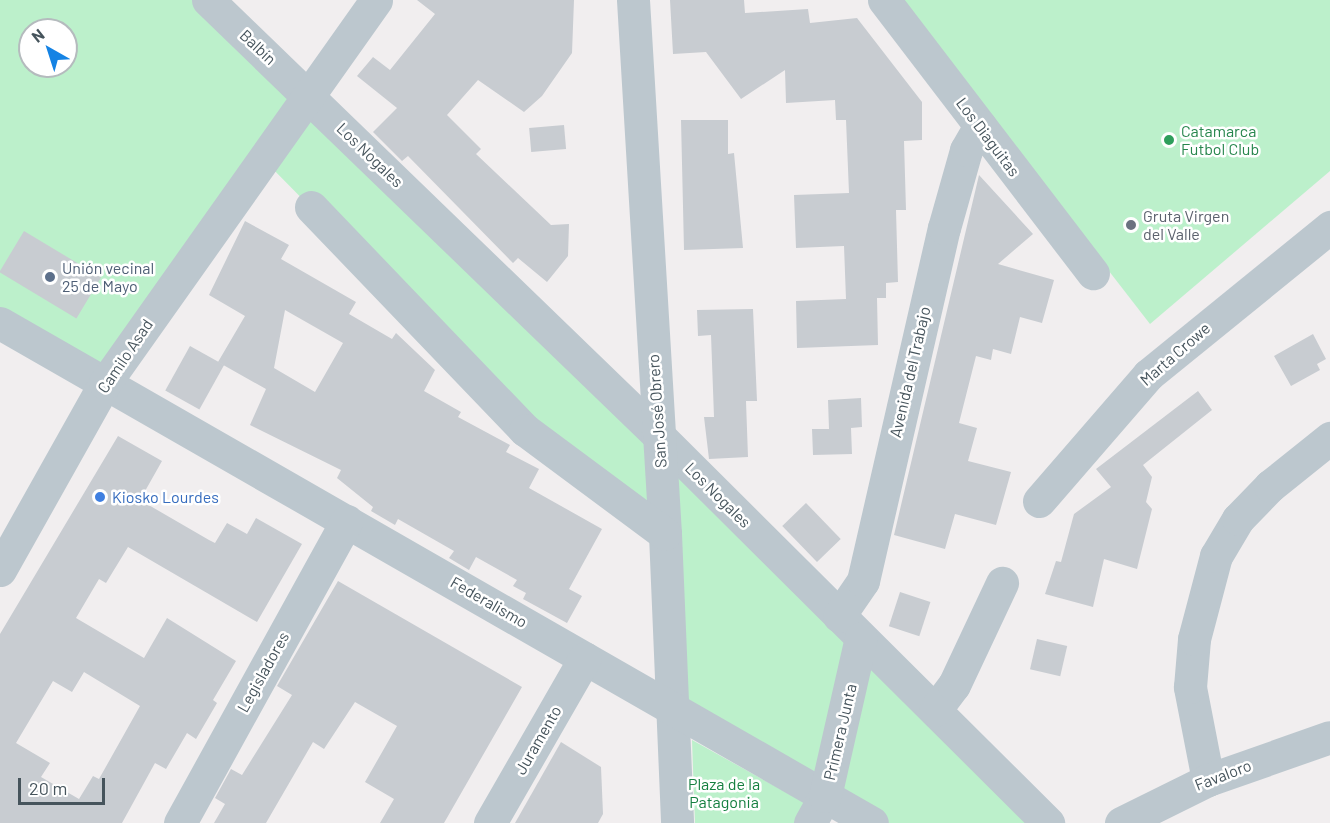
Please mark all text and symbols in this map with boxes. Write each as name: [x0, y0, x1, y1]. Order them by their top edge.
north arrow: [18, 18, 78, 78]
text: N: [27, 24, 48, 46]
street label: Balbín: [236, 25, 280, 69]
street label: Los Diaguitas: [952, 94, 1024, 180]
street label: Los Nogales: [333, 119, 407, 191]
place label: Catamarca Futbol Club: [1181, 121, 1259, 159]
marker: Catamarca Futbol Club: [1162, 133, 1176, 147]
place label: Gruta Virgen del Valle: [1143, 206, 1229, 244]
marker: Gruta Virgen del Valle: [1124, 218, 1138, 232]
place label: Unión vecinal 25 de Mayo: [62, 258, 154, 296]
marker: Unión vecinal 25 de Mayo: [43, 270, 57, 284]
street label: Avenida del Trabajo: [886, 305, 934, 439]
street label: Camilo Asad: [93, 315, 157, 397]
street label: Marta Crowe: [1136, 318, 1214, 390]
street label: San José Obrero: [643, 353, 671, 469]
street label: Los Nogales: [681, 458, 755, 532]
place label: Kiosko Lourdes: [112, 487, 219, 507]
marker: Kiosko Lourdes: [93, 490, 107, 504]
street label: Federalismo: [447, 572, 531, 632]
street label: Legisladores: [233, 628, 293, 716]
street label: Primera Junta: [820, 682, 860, 782]
street label: Juramento: [511, 702, 565, 778]
street label: Favaloro: [1192, 755, 1254, 795]
scale bar: [21, 766, 108, 804]
park label: Plaza de la Patagonia: [688, 774, 760, 812]
text: 20 m: [29, 777, 67, 799]

